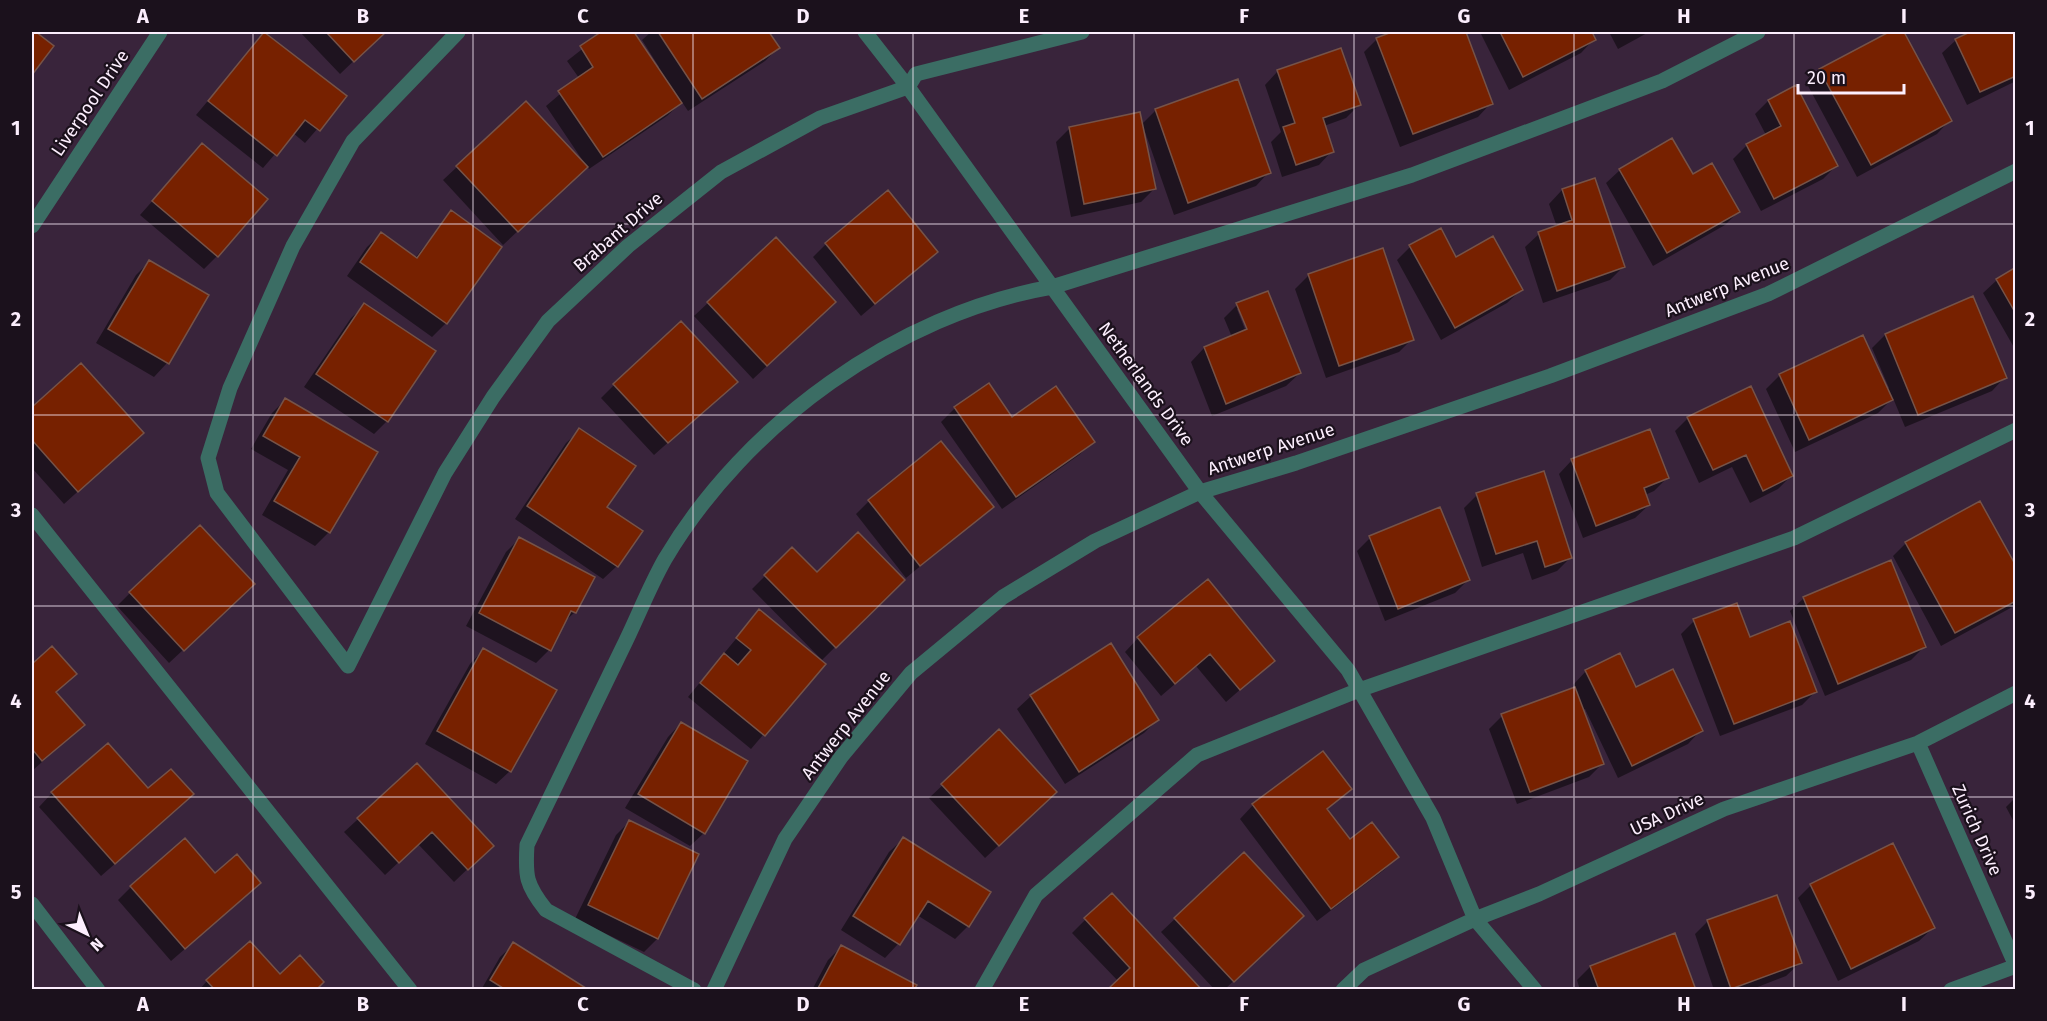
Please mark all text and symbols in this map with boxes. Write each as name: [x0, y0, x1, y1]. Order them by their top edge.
text: A: [136, 4, 150, 28]
text: B: [357, 4, 369, 28]
text: C: [577, 4, 589, 28]
text: D: [796, 4, 810, 28]
text: E: [1019, 4, 1029, 28]
text: F: [1239, 4, 1249, 28]
text: G: [1458, 4, 1470, 28]
text: H: [1677, 4, 1691, 28]
text: I: [1901, 4, 1907, 28]
street label: Liverpool Drive: [46, 46, 134, 160]
scale bar: [1798, 57, 1904, 95]
text: 20 m: [1807, 67, 1846, 89]
text: 1: [11, 116, 21, 140]
text: 1: [2025, 116, 2035, 140]
street label: Brabant Drive: [569, 187, 667, 277]
street label: Antwerp Avenue: [1662, 252, 1792, 322]
text: 2: [11, 307, 21, 331]
text: 2: [2025, 307, 2035, 331]
street label: Netherlands Drive: [1094, 318, 1198, 450]
street label: Antwerp Avenue: [1205, 418, 1337, 480]
text: 3: [10, 498, 21, 522]
text: 3: [2024, 498, 2035, 522]
street label: Antwerp Avenue: [797, 666, 895, 784]
text: 4: [10, 689, 22, 713]
text: 4: [2024, 689, 2036, 713]
street label: Zurich Drive: [1947, 781, 2007, 879]
street label: USA Drive: [1627, 787, 1707, 841]
text: 5: [11, 880, 22, 904]
text: 5: [2025, 880, 2036, 904]
north arrow: [57, 904, 117, 964]
text: N: [87, 934, 107, 955]
text: A: [136, 992, 150, 1016]
text: B: [357, 992, 369, 1016]
text: C: [577, 992, 589, 1016]
text: D: [796, 992, 810, 1016]
text: E: [1019, 992, 1029, 1016]
text: F: [1239, 992, 1249, 1016]
text: G: [1458, 992, 1470, 1016]
text: H: [1677, 992, 1691, 1016]
text: I: [1901, 992, 1907, 1016]

